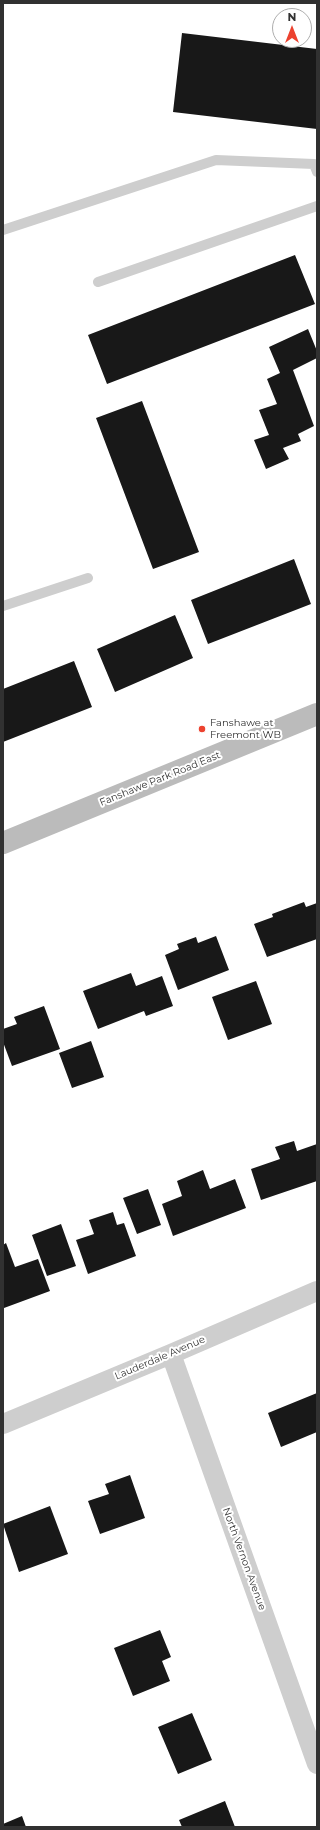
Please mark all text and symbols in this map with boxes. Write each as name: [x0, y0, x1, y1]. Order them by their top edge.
north arrow: [272, 8, 312, 48]
text: N: [288, 10, 296, 24]
place label: Fanshawe at Freemont WB: [210, 717, 281, 740]
marker: Fanshawe at Freemont WB: [197, 724, 207, 734]
street label: Fanshawe Park Road East: [98, 749, 222, 809]
street label: Lauderdale Avenue: [113, 1334, 207, 1382]
street label: North Vernon Avenue: [220, 1506, 268, 1612]

